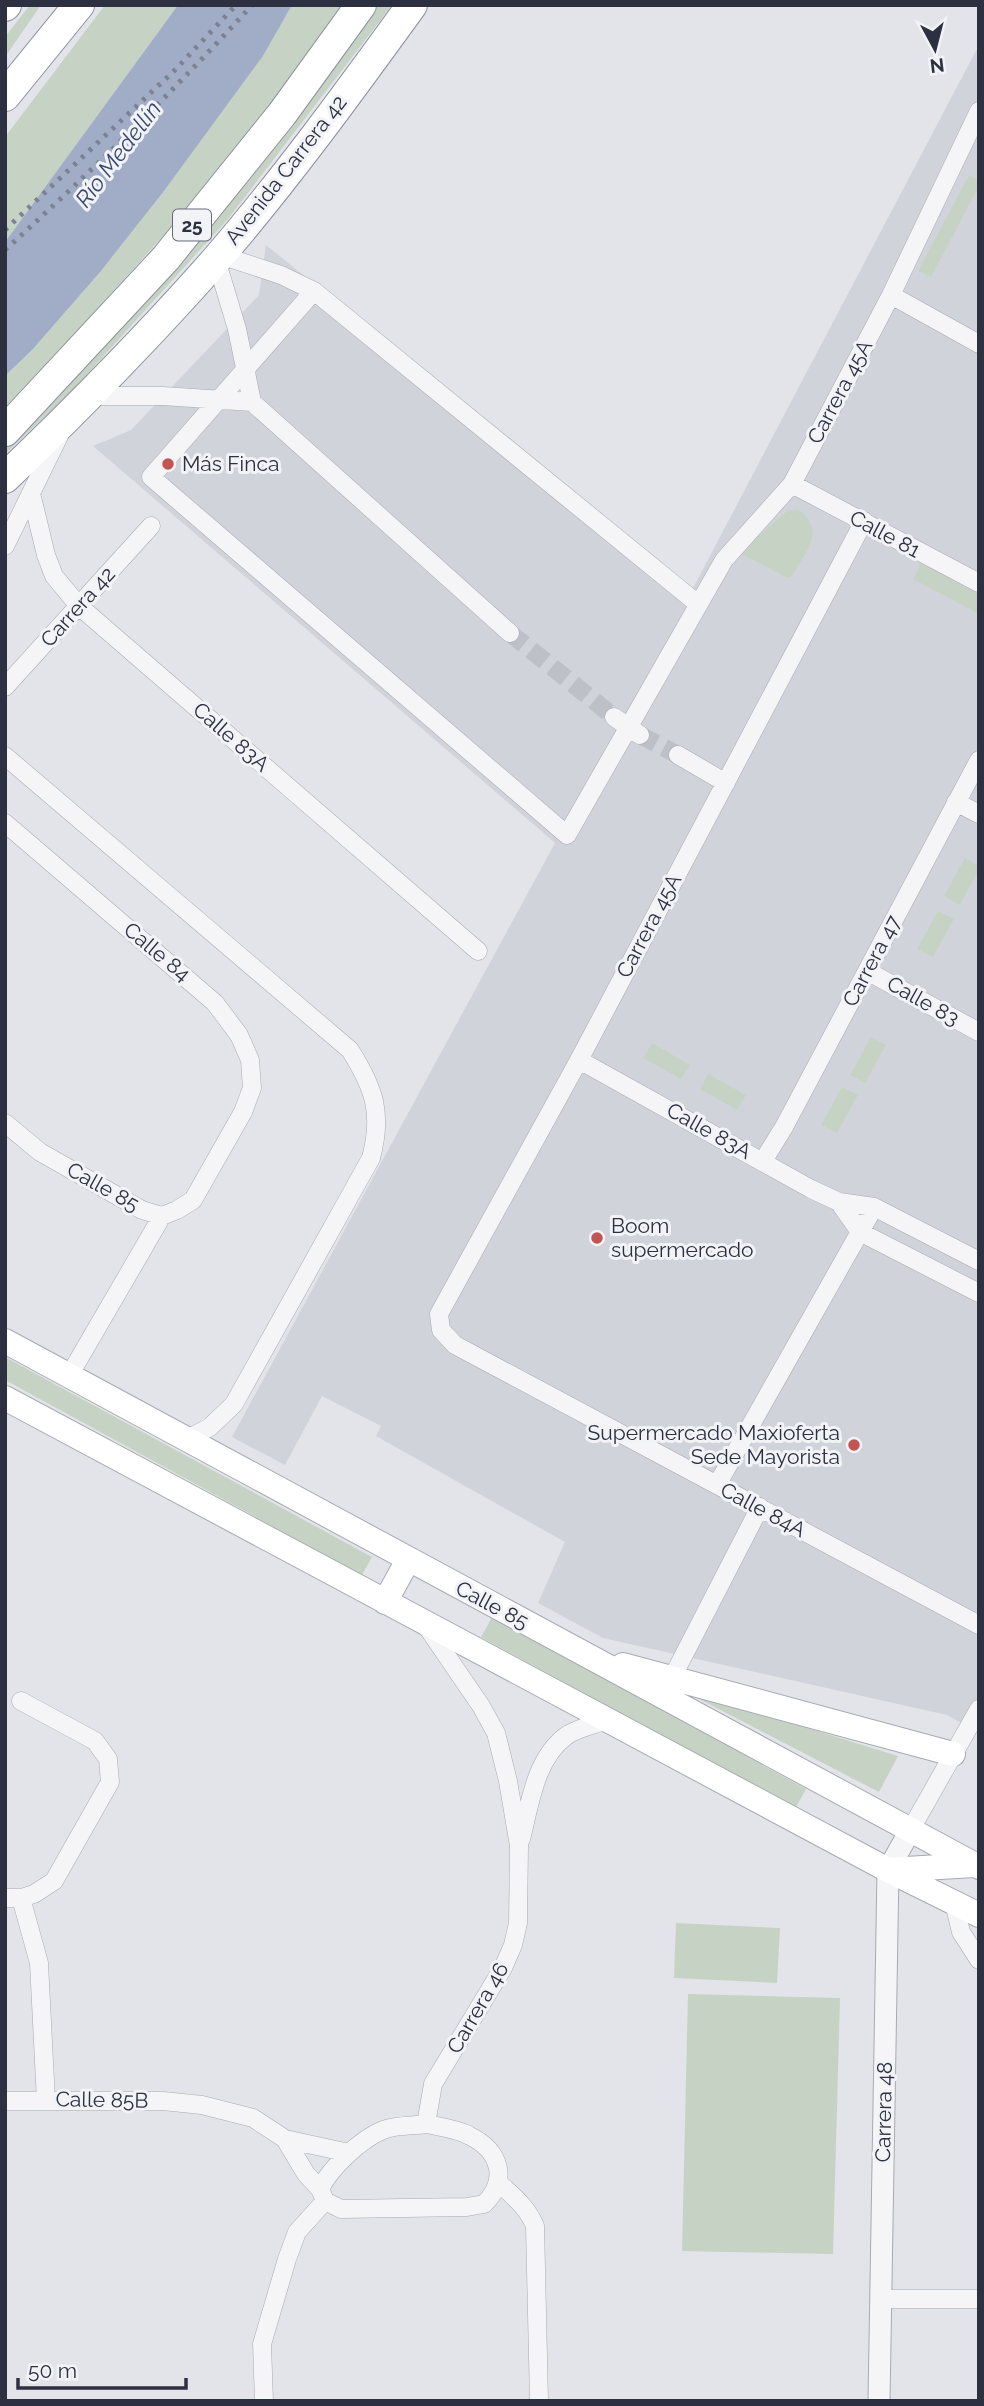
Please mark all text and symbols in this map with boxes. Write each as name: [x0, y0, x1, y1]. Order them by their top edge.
north arrow: [900, 14, 970, 84]
text: N: [929, 54, 946, 78]
street label: Avenida Carrera 42: [220, 90, 352, 249]
water label: Río Medellín: [69, 95, 166, 212]
road number: 25: [173, 210, 211, 241]
street label: Carrera 45A: [802, 336, 877, 448]
place label: Más Finca: [182, 451, 279, 476]
marker: Más Finca: [160, 456, 176, 472]
street label: Calle 81: [846, 505, 925, 563]
street label: Carrera 42: [35, 561, 120, 652]
street label: Calle 83A: [188, 697, 275, 777]
street label: Carrera 45A: [611, 870, 686, 982]
street label: Carrera 47: [837, 910, 906, 1010]
street label: Calle 84: [119, 917, 196, 987]
street label: Calle 83: [883, 971, 964, 1031]
street label: Calle 83A: [663, 1097, 756, 1164]
street label: Calle 85: [63, 1157, 144, 1217]
place label: Boom supermercado: [611, 1213, 753, 1262]
marker: Boom supermercado: [589, 1230, 605, 1246]
place label: Supermercado Maxioferta Sede Mayorista: [588, 1420, 840, 1469]
marker: Supermercado Maxioferta Sede Mayorista: [846, 1437, 862, 1453]
street label: Calle 84A: [716, 1477, 810, 1542]
street label: Calle 85: [452, 1575, 533, 1634]
street label: Carrera 46: [442, 1958, 514, 2058]
street label: Carrera 48: [870, 2061, 897, 2163]
street label: Calle 85B: [55, 2086, 149, 2113]
scale bar: [18, 2346, 186, 2390]
text: 50 m: [28, 2358, 77, 2383]

